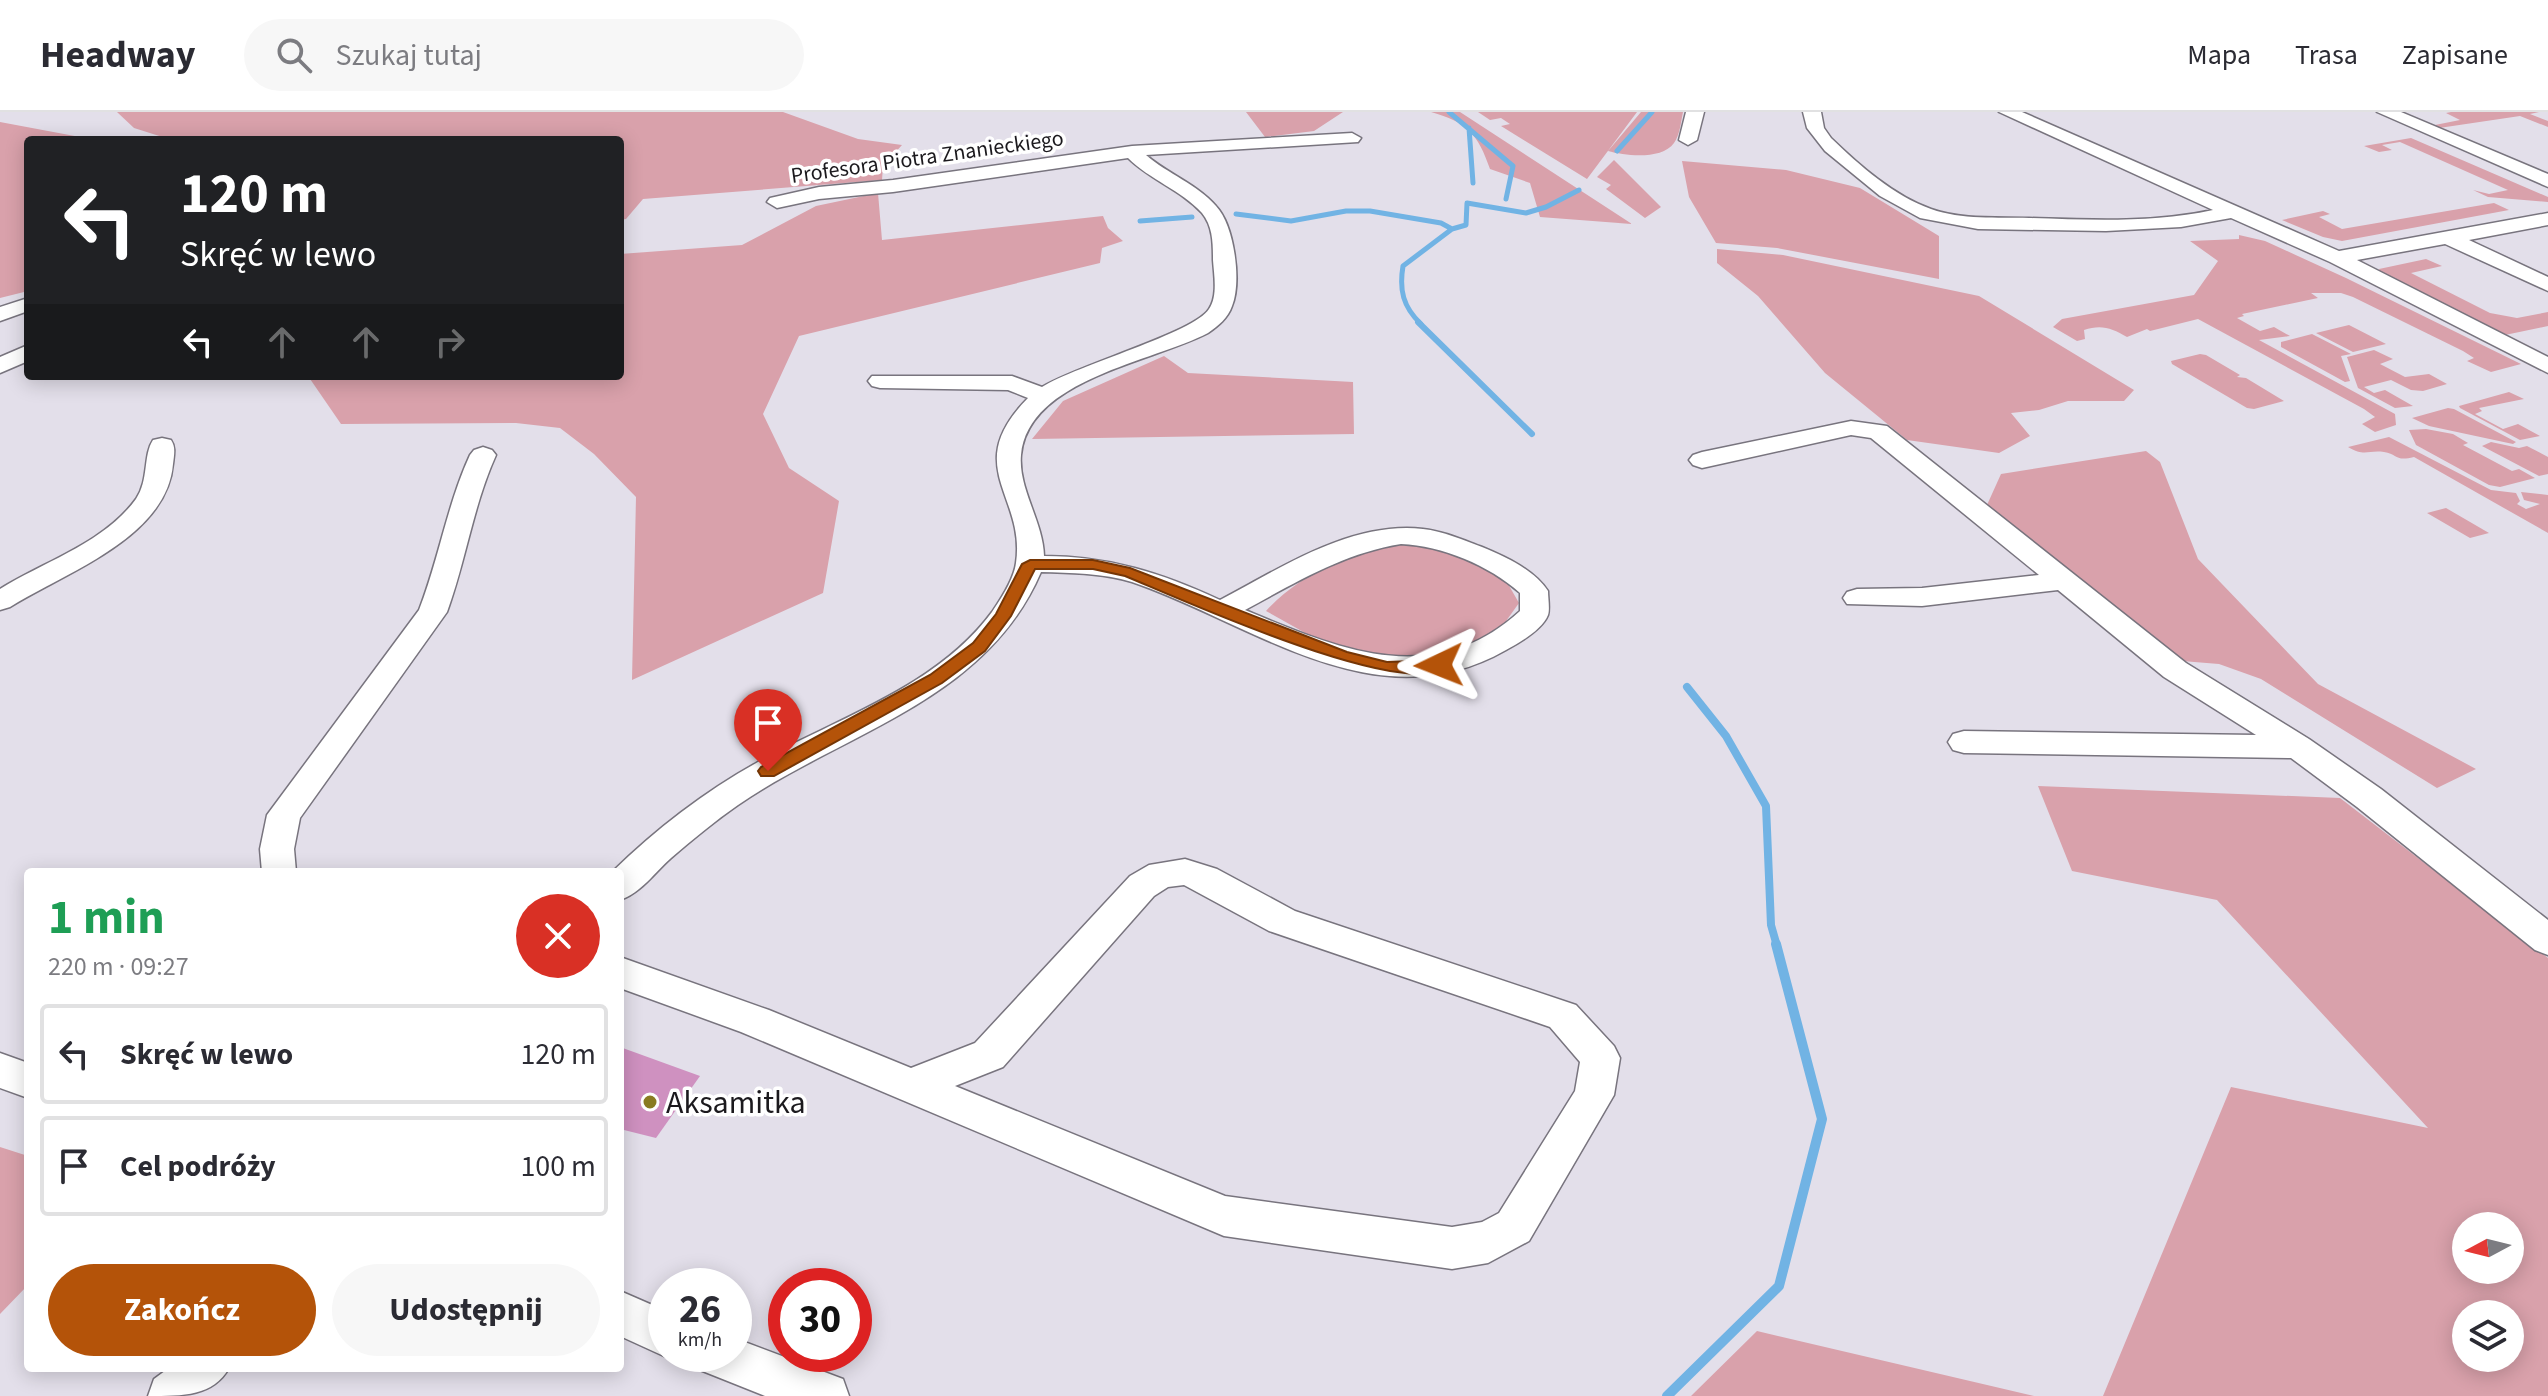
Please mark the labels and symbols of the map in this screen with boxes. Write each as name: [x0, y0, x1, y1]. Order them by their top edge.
street label: Profesora Piotra Znanieckiego: [789, 122, 1066, 192]
position arrow: [1397, 623, 1481, 707]
pin: [734, 689, 802, 771]
place label: Aksamitka: [666, 1080, 806, 1126]
marker: Aksamitka: [641, 1093, 659, 1111]
north arrow: [2452, 1212, 2524, 1284]
speed limit sign: 30: [768, 1268, 872, 1372]

